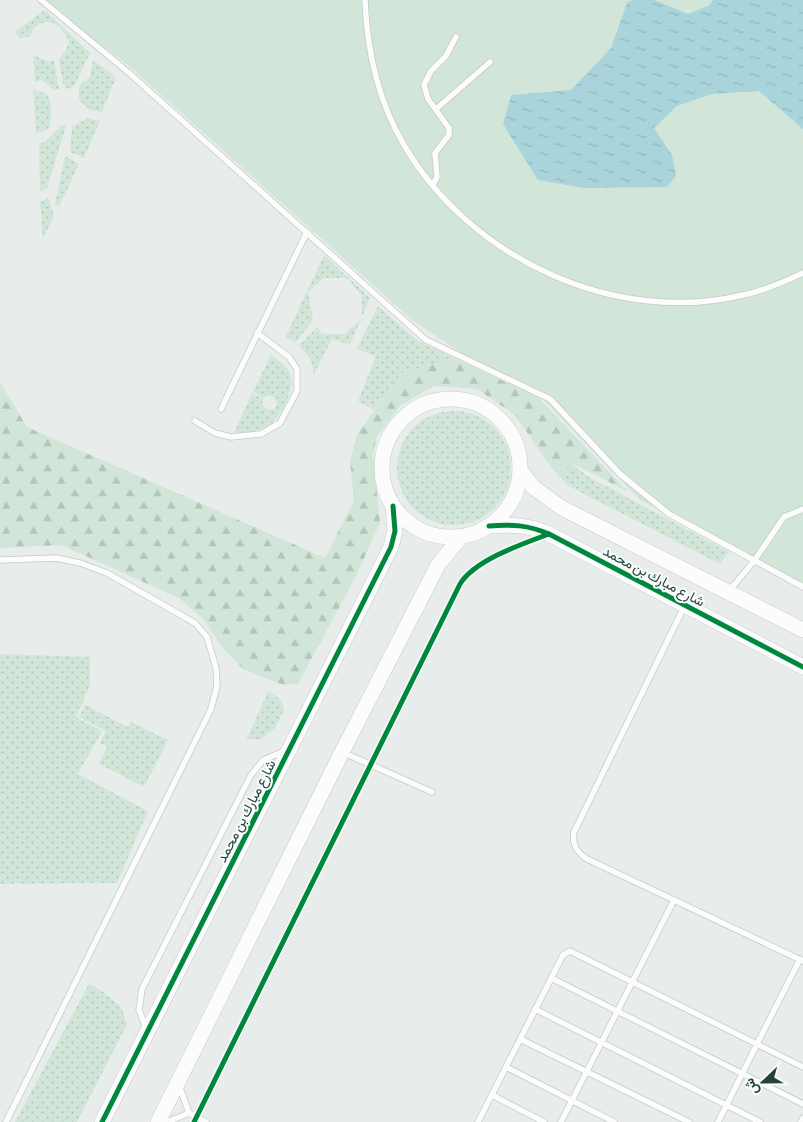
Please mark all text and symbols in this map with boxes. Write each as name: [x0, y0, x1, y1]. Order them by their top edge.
street label: شارع مبارك بن محمد: [599, 542, 708, 612]
street label: شارع مبارك بن محمد: [213, 757, 281, 866]
north arrow: [738, 1057, 788, 1107]
text: ش: [740, 1076, 762, 1098]

